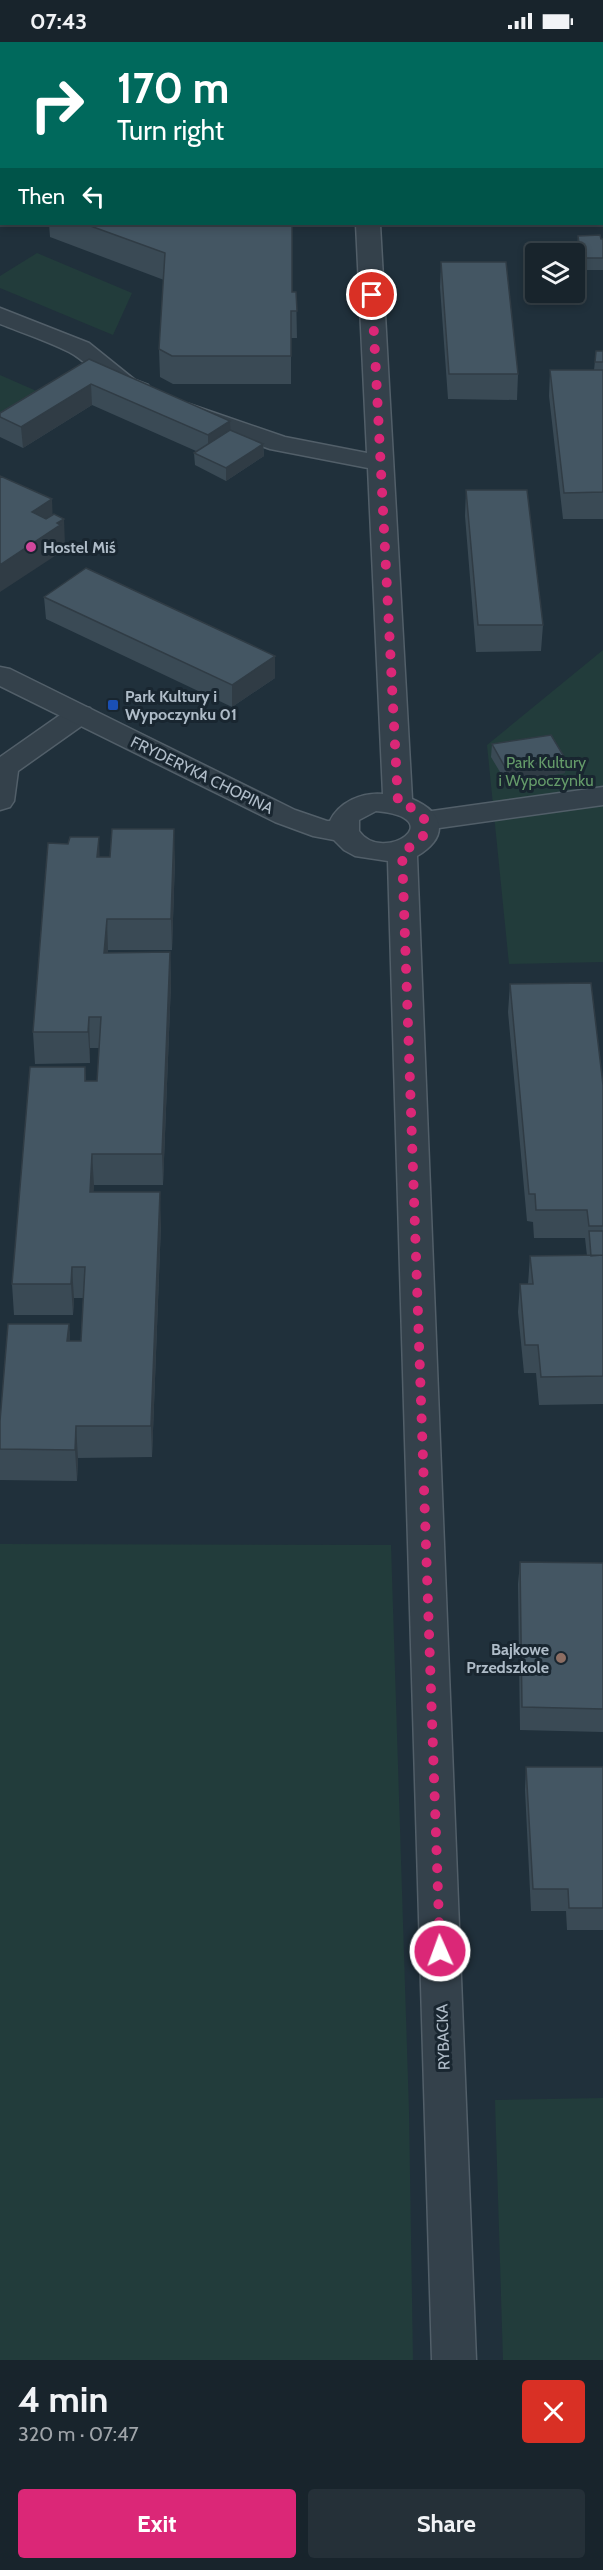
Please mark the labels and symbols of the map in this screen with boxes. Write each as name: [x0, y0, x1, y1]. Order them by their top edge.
pin: [346, 269, 397, 320]
place label: Hostel Miś: [43, 538, 116, 557]
marker: Hostel Miś: [24, 540, 38, 554]
place label: Park Kultury i Wypoczynku 01: [125, 687, 237, 724]
marker: Park Kultury i Wypoczynku 01: [106, 698, 120, 712]
street label: FRYDERYKA CHOPINA: [128, 732, 277, 818]
park label: Park Kultury i Wypoczynku: [498, 753, 594, 790]
place label: Bajkowe Przedszkole: [466, 1640, 549, 1677]
marker: Bajkowe Przedszkole: [554, 1651, 568, 1665]
position arrow: [408, 1919, 472, 1983]
street label: RYBACKA: [432, 2003, 454, 2071]

